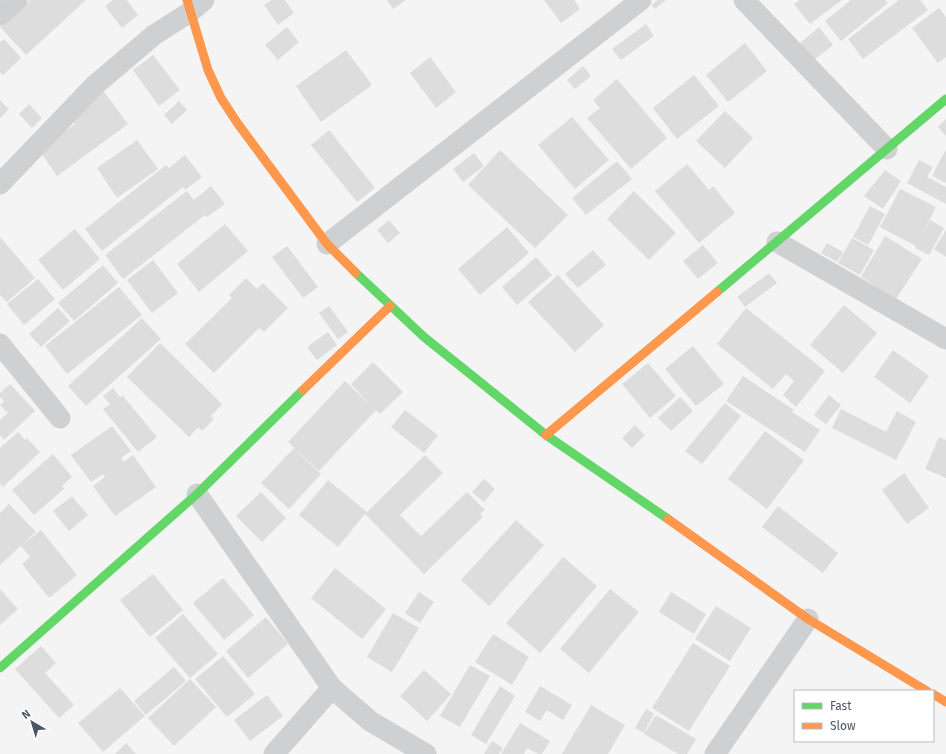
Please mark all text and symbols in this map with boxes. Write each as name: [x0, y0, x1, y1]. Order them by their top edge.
legend: [794, 690, 934, 742]
text: Fast: [830, 699, 852, 713]
north arrow: [12, 702, 52, 742]
text: N: [19, 707, 33, 722]
text: Slow: [830, 719, 856, 733]

